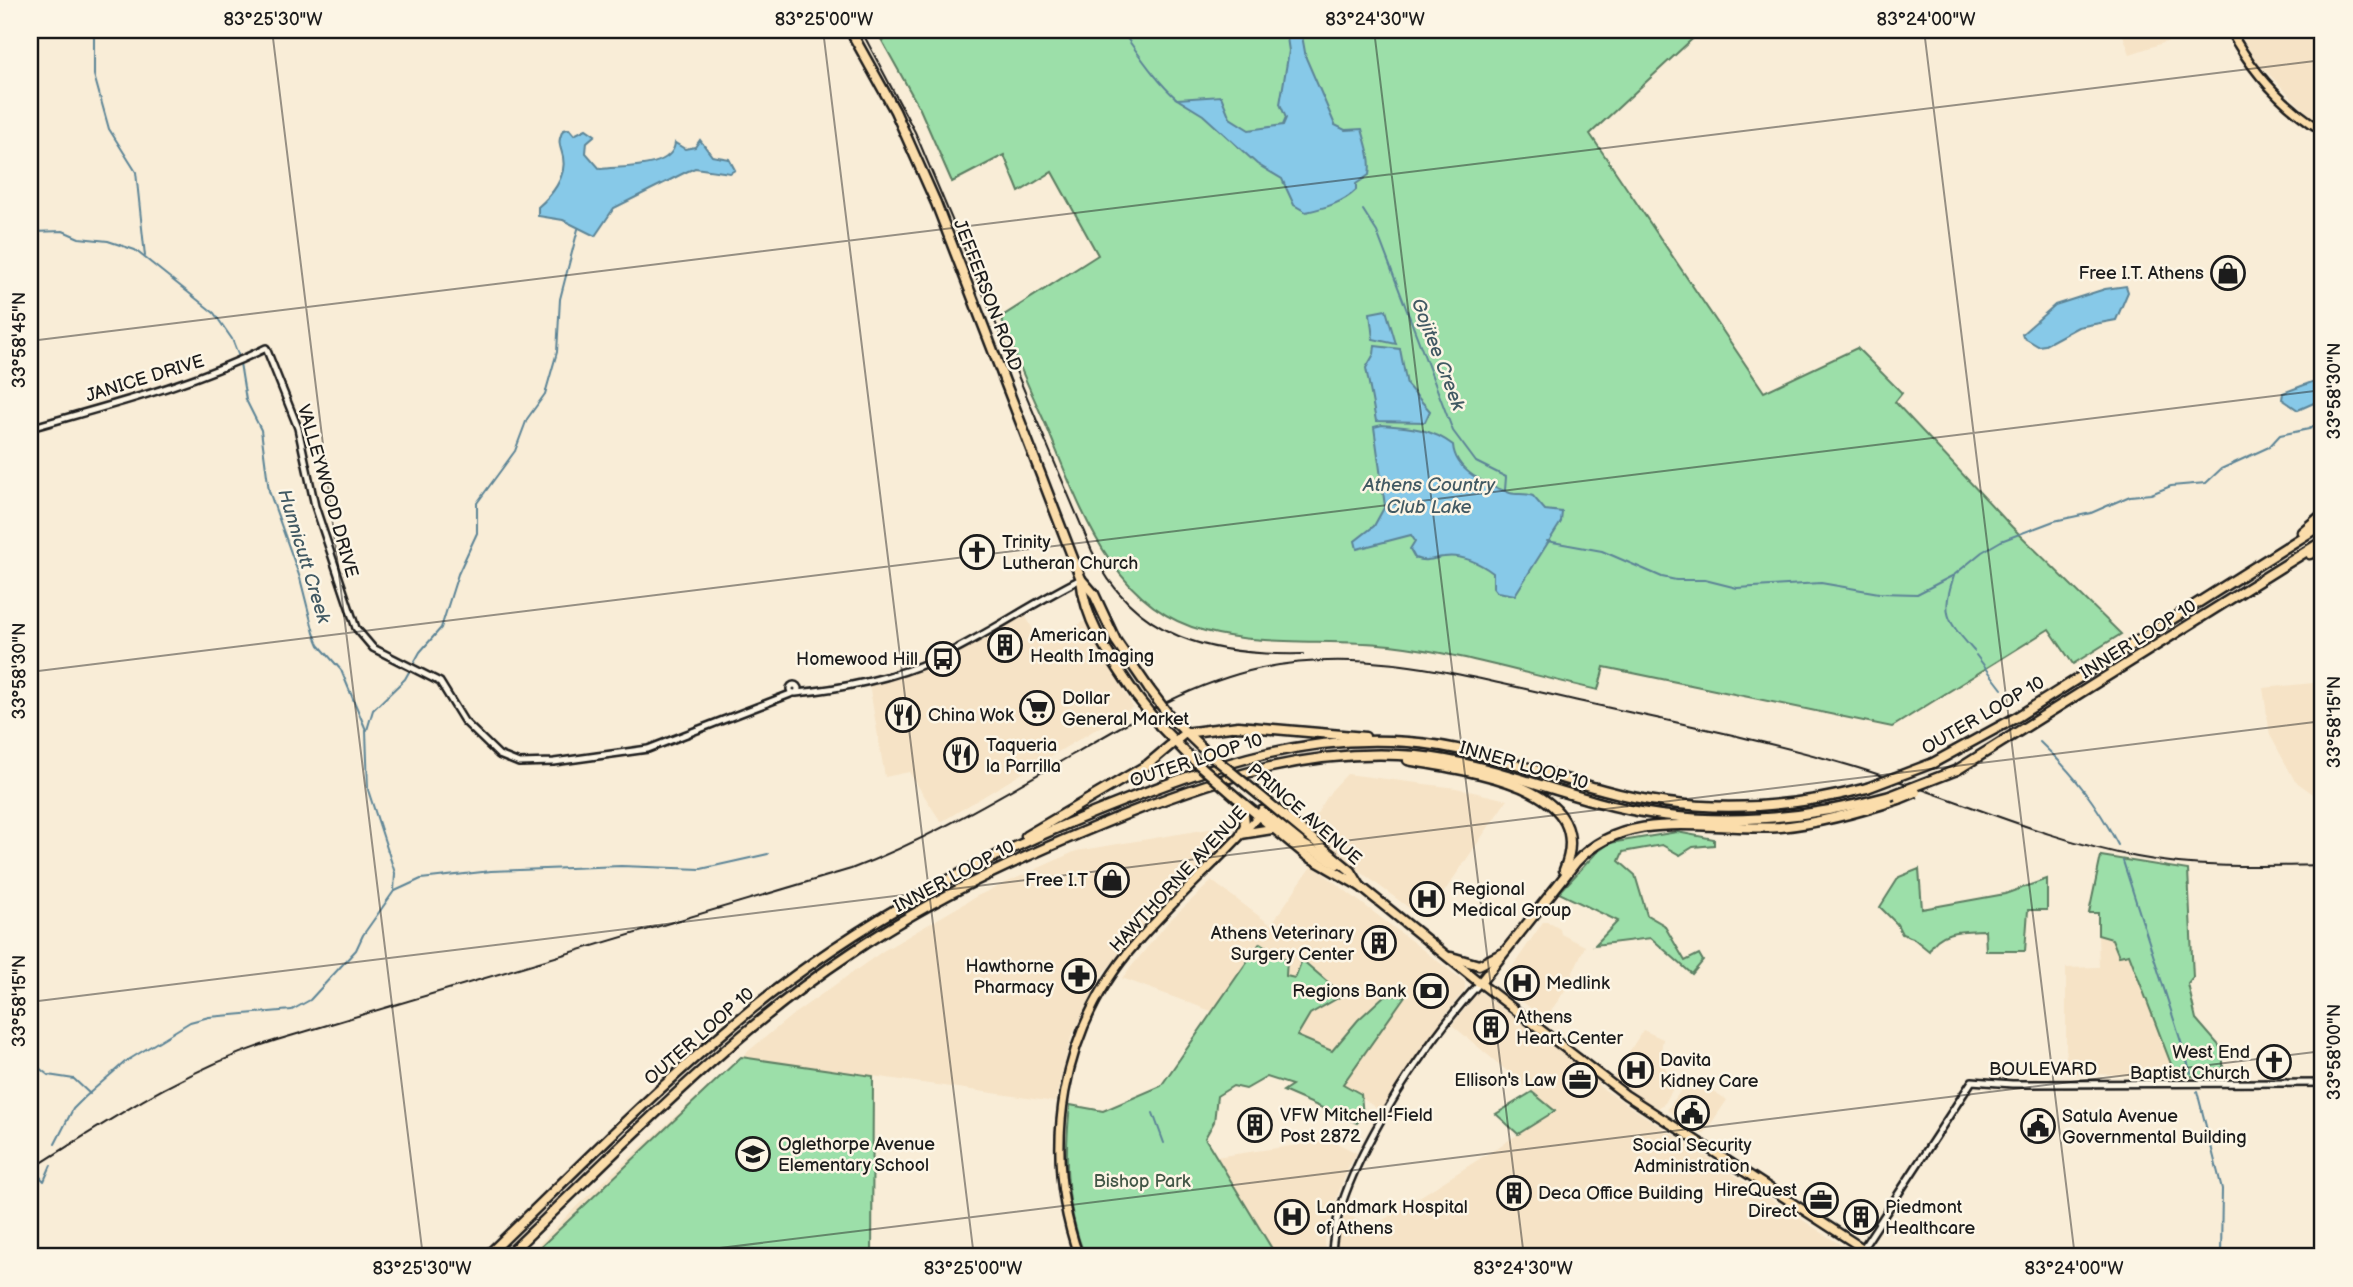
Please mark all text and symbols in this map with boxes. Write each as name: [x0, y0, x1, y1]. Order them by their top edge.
text: 83°25'30"W: [223, 9, 323, 30]
text: 83°25'00"W: [775, 9, 874, 30]
text: 83°24'30"W: [1325, 9, 1425, 30]
text: 83°24'00"W: [1876, 9, 1976, 30]
street label: JEFFERSON ROAD: [949, 216, 1026, 374]
shop icon: Free I.T. Athens: [2209, 254, 2247, 292]
place label: Free I.T. Athens: [2078, 263, 2204, 284]
text: 33°58'45"N: [9, 292, 30, 388]
water label: Gojitee Creek: [1406, 295, 1470, 414]
text: 33°58'30"N: [2324, 343, 2345, 439]
street label: JANICE DRIVE: [83, 350, 207, 406]
street label: VALLEYWOOD DRIVE: [293, 402, 362, 580]
water label: Athens Country Club Lake: [1362, 474, 1495, 519]
water label: Hunnicutt Creek: [272, 487, 335, 627]
place label: Trinity Lutheran Church: [1002, 532, 1138, 574]
church icon: Trinity Lutheran Church: [958, 533, 996, 571]
street label: INNER LOOP 10: [2076, 595, 2200, 684]
text: 33°58'30"N: [9, 623, 30, 719]
place label: American Health Imaging: [1030, 625, 1154, 667]
building icon: American Health Imaging: [986, 626, 1024, 664]
bus stop icon: Homewood Hill: [924, 640, 962, 678]
place label: Homewood Hill: [796, 649, 918, 670]
street label: OUTER LOOP 10: [1918, 672, 2048, 759]
text: 33°58'15"N: [2324, 676, 2345, 768]
place label: Dollar General Market: [1062, 688, 1190, 730]
supermarket icon: Dollar General Market: [1018, 689, 1056, 727]
restaurant icon: China Wok: [884, 696, 922, 734]
place label: China Wok: [928, 705, 1014, 726]
street label: OUTER LOOP 10: [1127, 729, 1265, 792]
place label: Taqueria la Parrilla: [986, 735, 1061, 777]
restaurant icon: Taqueria la Parrilla: [942, 736, 980, 774]
street label: INNER LOOP 10: [1457, 737, 1591, 794]
street label: PRINCE AVENUE: [1244, 759, 1366, 870]
street label: HAWTHORNE AVENUE: [1105, 802, 1251, 956]
street label: INNER LOOP 10: [891, 836, 1018, 917]
shop icon: Free I.T: [1093, 861, 1131, 899]
place label: Free I.T: [1025, 870, 1088, 891]
place label: Regional Medical Group: [1452, 879, 1572, 921]
hospital icon: Regional Medical Group: [1408, 880, 1446, 918]
place label: Athens Veterinary Surgery Center: [1211, 923, 1355, 965]
building icon: Athens Veterinary Surgery Center: [1360, 924, 1398, 962]
text: 33°58'15"N: [9, 955, 30, 1047]
place label: Hawthorne Pharmacy: [965, 956, 1055, 998]
pharmacy icon: Hawthorne Pharmacy: [1060, 957, 1098, 995]
hospital icon: Medlink: [1503, 964, 1541, 1002]
bank icon: Regions Bank: [1412, 972, 1450, 1010]
place label: Medlink: [1546, 973, 1610, 994]
place label: Regions Bank: [1292, 981, 1406, 1002]
street label: OUTER LOOP 10: [640, 983, 758, 1090]
text: 33°58'00"N: [2324, 1004, 2345, 1100]
place label: Athens Heart Center: [1516, 1007, 1623, 1049]
building icon: Athens Heart Center: [1472, 1008, 1510, 1046]
place label: West End Baptist Church: [2130, 1042, 2250, 1084]
church icon: West End Baptist Church: [2255, 1043, 2293, 1081]
place label: Davita Kidney Care: [1660, 1050, 1759, 1092]
hospital icon: Davita Kidney Care: [1617, 1051, 1655, 1089]
street label: BOULEVARD: [1989, 1059, 2097, 1080]
office icon: Ellison's Law: [1561, 1061, 1599, 1099]
place label: Ellison's Law: [1454, 1070, 1556, 1091]
public building icon: Social Security Administration: [1673, 1094, 1711, 1132]
place label: VFW Mitchell-Field Post 2872: [1280, 1105, 1433, 1147]
building icon: VFW Mitchell-Field Post 2872: [1236, 1106, 1274, 1144]
place label: Satula Avenue Governmental Building: [2062, 1106, 2247, 1148]
public building icon: Satula Avenue Governmental Building: [2019, 1107, 2057, 1145]
place label: Oglethorpe Avenue Elementary School: [778, 1134, 935, 1176]
school or university icon: Oglethorpe Avenue Elementary School: [734, 1135, 772, 1173]
place label: Social Security Administration: [1632, 1135, 1752, 1177]
park label: Bishop Park: [1093, 1171, 1191, 1192]
building icon: Deca Office Building: [1495, 1174, 1533, 1212]
place label: HireQuest Direct: [1714, 1180, 1797, 1222]
office icon: HireQuest Direct: [1802, 1181, 1840, 1219]
place label: Deca Office Building: [1538, 1183, 1703, 1204]
place label: Landmark Hospital of Athens: [1316, 1197, 1468, 1239]
place label: Piedmont Healthcare: [1885, 1197, 1975, 1239]
hospital icon: Landmark Hospital of Athens: [1273, 1198, 1311, 1236]
building icon: Piedmont Healthcare: [1842, 1198, 1880, 1236]
text: 83°25'30"W: [372, 1258, 472, 1279]
text: 83°25'00"W: [924, 1258, 1023, 1279]
text: 83°24'30"W: [1473, 1258, 1573, 1279]
text: 83°24'00"W: [2024, 1258, 2124, 1279]

